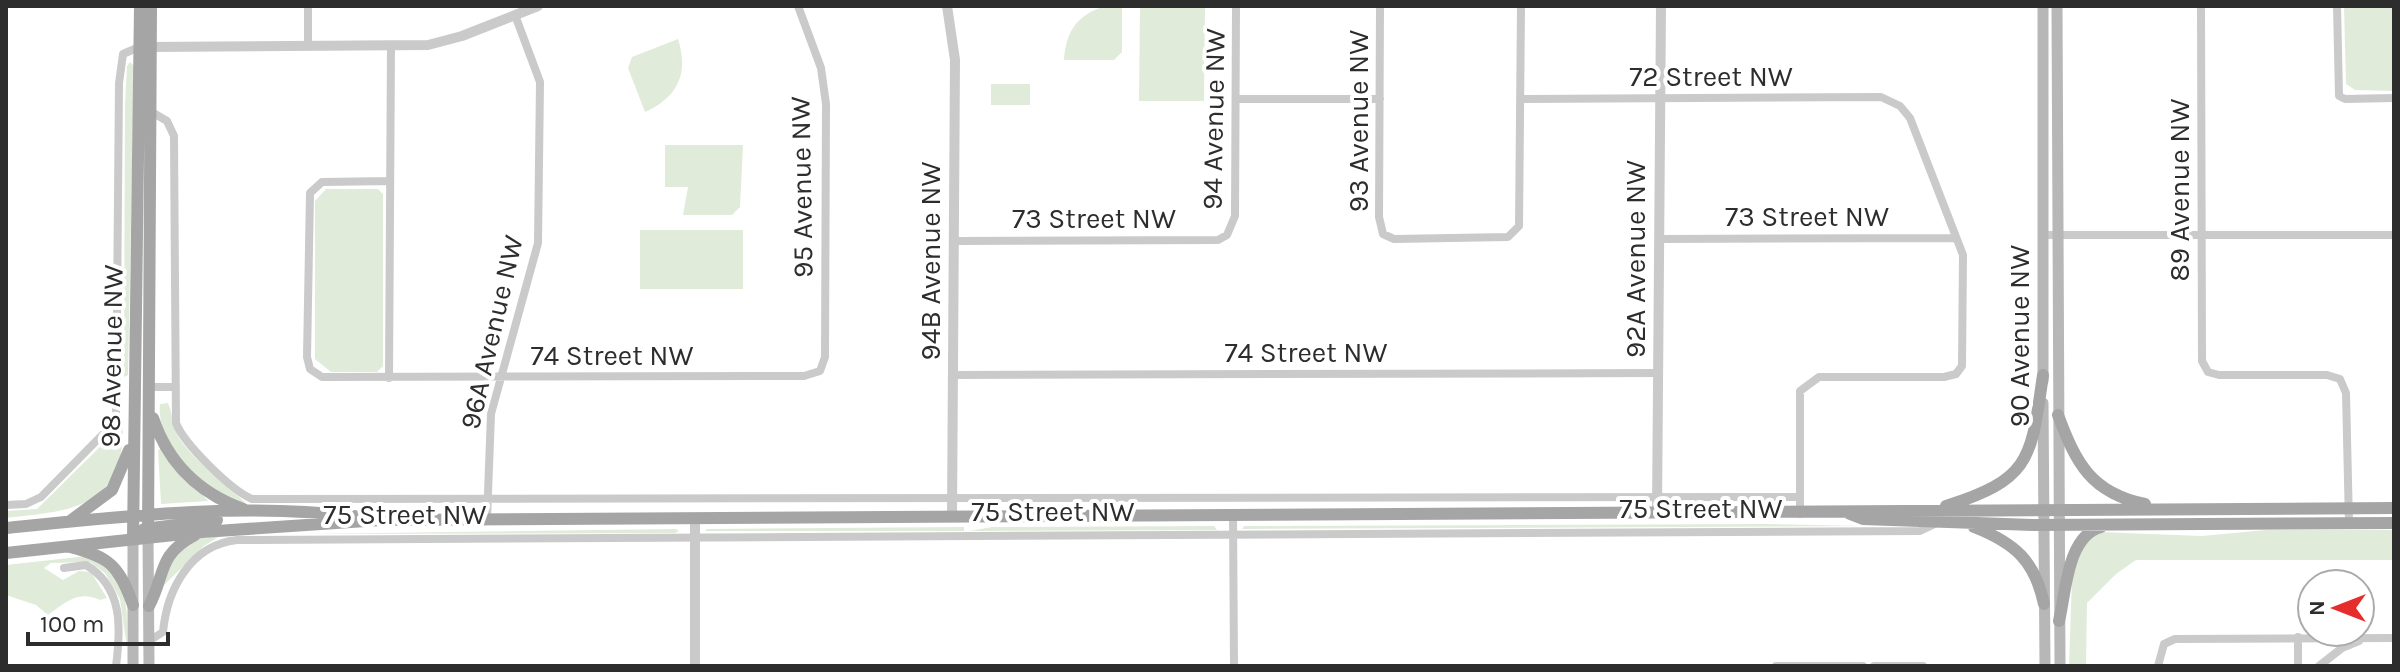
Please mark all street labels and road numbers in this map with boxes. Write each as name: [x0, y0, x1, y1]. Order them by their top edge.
street label: 94 Avenue NW: [1195, 28, 1232, 210]
street label: 93 Avenue NW: [1342, 30, 1375, 212]
street label: 72 Street NW: [1629, 60, 1793, 93]
street label: 95 Avenue NW: [783, 96, 820, 278]
street label: 89 Avenue NW: [2163, 98, 2196, 282]
street label: 92A Avenue NW: [1619, 160, 1652, 358]
street label: 94B Avenue NW: [914, 162, 947, 360]
street label: 73 Street NW: [1725, 200, 1889, 233]
street label: 73 Street NW: [1012, 202, 1176, 235]
street label: 96A Avenue NW: [453, 232, 530, 432]
street label: 90 Avenue NW: [2003, 245, 2036, 427]
street label: 98 Avenue NW: [93, 264, 130, 448]
street label: 74 Street NW: [1224, 336, 1388, 369]
street label: 74 Street NW: [530, 339, 694, 372]
street label: 75 Street NW: [1619, 492, 1783, 525]
street label: 75 Street NW: [971, 495, 1135, 528]
street label: 75 Street NW: [323, 498, 487, 531]

